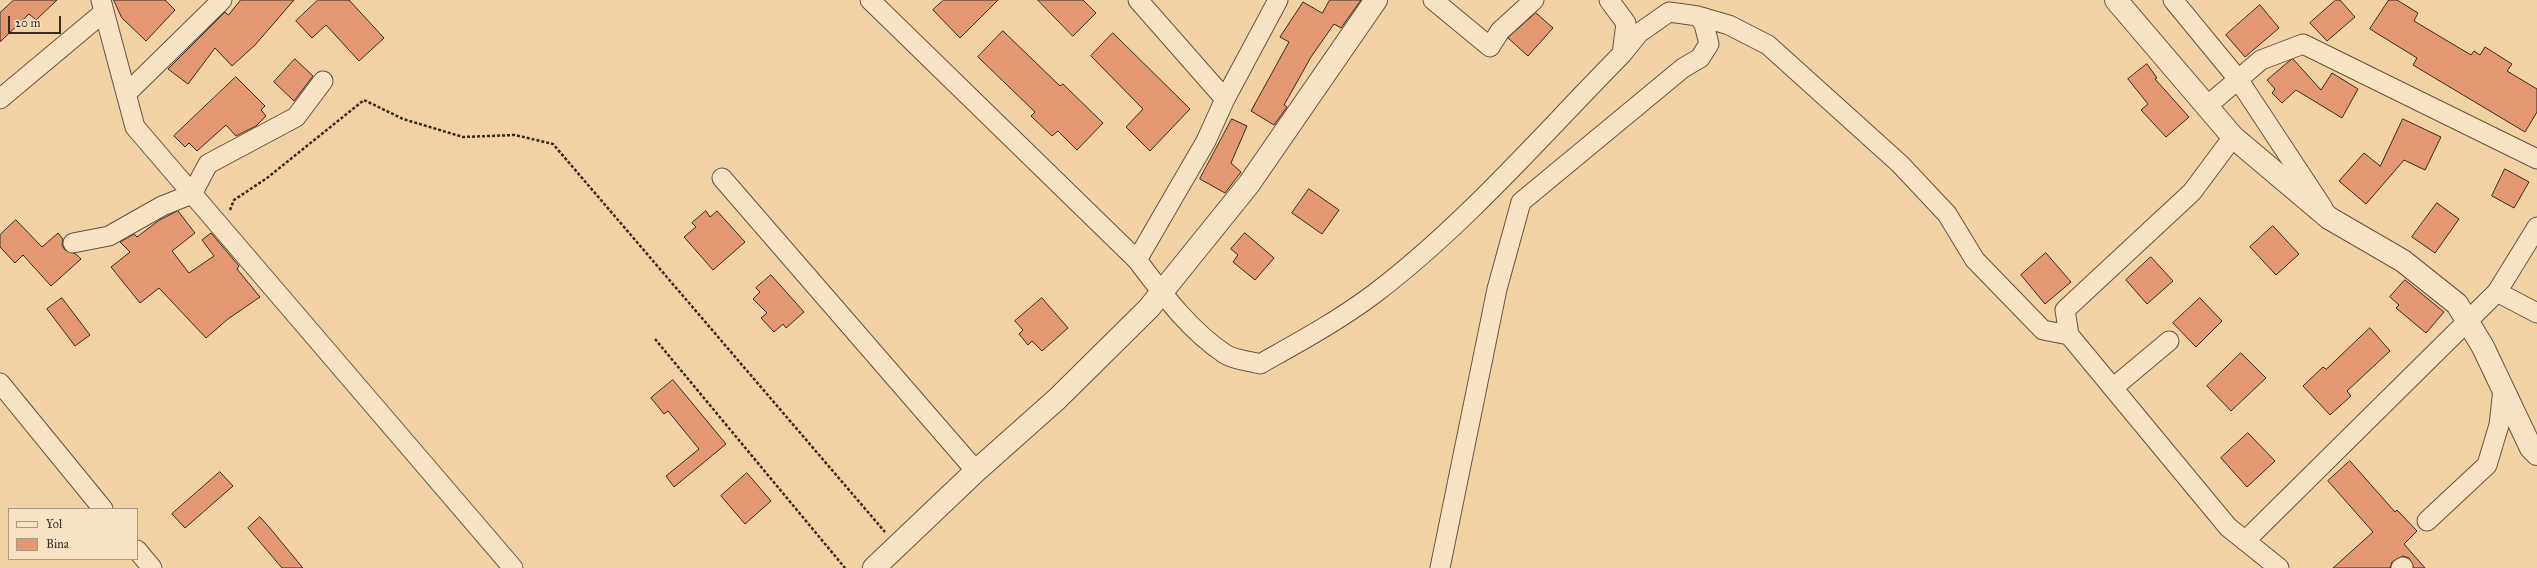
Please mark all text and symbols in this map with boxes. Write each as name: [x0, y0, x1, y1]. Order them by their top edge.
scale bar: [10, 8, 63, 34]
text: 20 m: [15, 16, 41, 30]
legend: [8, 508, 138, 560]
text: Yol: [46, 517, 62, 531]
text: Bina: [46, 537, 69, 551]

